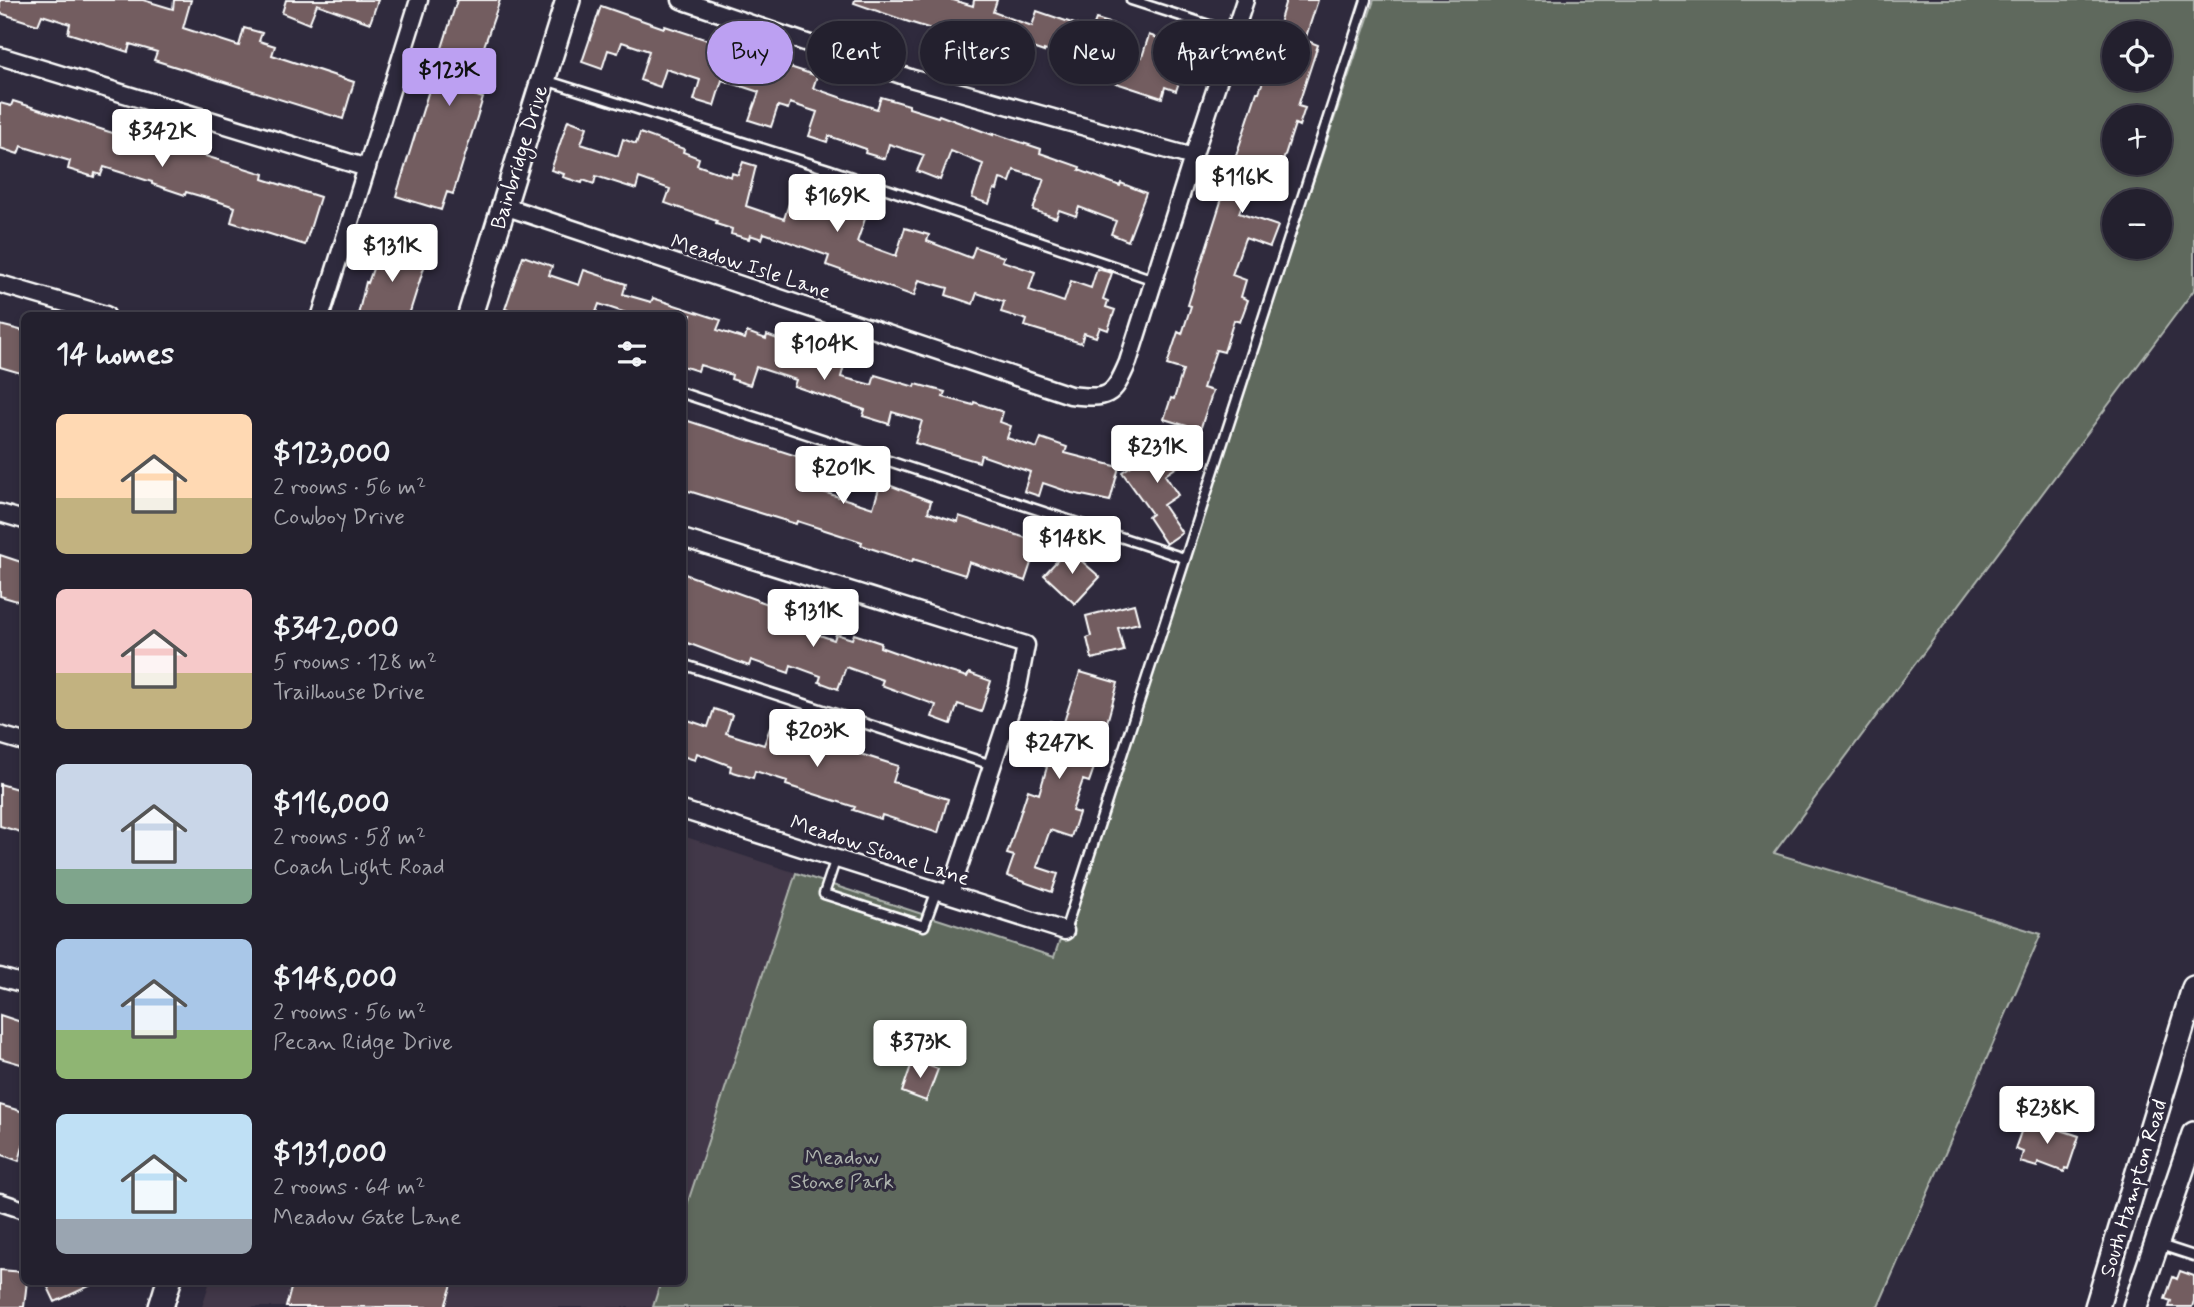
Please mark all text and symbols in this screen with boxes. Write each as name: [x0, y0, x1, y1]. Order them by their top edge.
chip: Buy: [707, 21, 793, 84]
chip: Rent: [807, 21, 906, 84]
chip: Filters: [920, 21, 1035, 84]
chip: New: [1049, 21, 1139, 84]
chip: Apartment: [1153, 21, 1310, 84]
map controls: [2102, 21, 2172, 259]
button: locate: [2102, 21, 2172, 91]
pin: $123K: [400, 48, 498, 108]
text: $123K: [418, 56, 480, 86]
street label: Bainbridge Drive: [485, 82, 556, 233]
button: +: [2102, 105, 2172, 175]
pin: $342K: [113, 110, 211, 169]
text: $342K: [128, 117, 196, 147]
pin: $116K: [1193, 156, 1291, 215]
text: $116K: [1212, 163, 1272, 193]
pin: $169K: [788, 174, 886, 234]
text: $169K: [805, 182, 869, 212]
button: −: [2102, 189, 2172, 259]
pin: $131K: [343, 224, 441, 284]
street label: Meadow Isle Lane: [667, 228, 834, 306]
text: $131K: [363, 232, 421, 262]
pin: $104K: [775, 322, 873, 382]
text: $104K: [791, 330, 857, 360]
text: 14 homes: [56, 335, 174, 374]
icon: filters: [613, 335, 651, 373]
pin: $231K: [1108, 426, 1206, 485]
text: $231K: [1127, 433, 1187, 463]
text: $123,000: [273, 434, 391, 473]
icon: home: [112, 442, 196, 526]
pin: $201K: [794, 447, 892, 506]
text: $201K: [811, 454, 875, 484]
text: 2 rooms · 56 m²: [273, 473, 426, 503]
text: Cowboy Drive: [273, 503, 405, 533]
pin: $148K: [1023, 516, 1121, 576]
text: $148K: [1039, 524, 1105, 554]
pin: $131K: [764, 590, 862, 649]
text: $131K: [784, 597, 842, 627]
text: $342,000: [273, 609, 399, 648]
icon: home: [112, 617, 196, 701]
text: 5 rooms · 128 m²: [273, 648, 437, 678]
text: Trailhouse Drive: [273, 678, 425, 708]
pin: $203K: [768, 710, 866, 769]
text: $203K: [785, 717, 849, 747]
pin: $247K: [1010, 722, 1108, 781]
text: $247K: [1025, 729, 1093, 759]
text: $116,000: [273, 784, 390, 823]
icon: home: [112, 792, 196, 876]
street label: Meadow Stone Lane: [786, 809, 973, 893]
text: 2 rooms · 58 m²: [273, 823, 426, 853]
text: Coach Light Road: [273, 853, 445, 883]
text: $148,000: [273, 959, 397, 998]
icon: home: [112, 967, 196, 1051]
text: 2 rooms · 56 m²: [273, 998, 426, 1028]
pin: $373K: [871, 1020, 969, 1080]
text: Pecan Ridge Drive: [273, 1028, 453, 1058]
text: $373K: [889, 1028, 951, 1058]
pin: $238K: [1998, 1086, 2096, 1146]
text: $238K: [2015, 1094, 2079, 1124]
street label: South Hampton Road: [2094, 1096, 2174, 1281]
text: $131,000: [273, 1134, 387, 1173]
icon: home: [112, 1142, 196, 1226]
park label: Meadow Stone Park: [790, 1144, 894, 1196]
text: 2 rooms · 64 m²: [273, 1173, 425, 1203]
text: Meadow Gate Lane: [273, 1203, 461, 1233]

